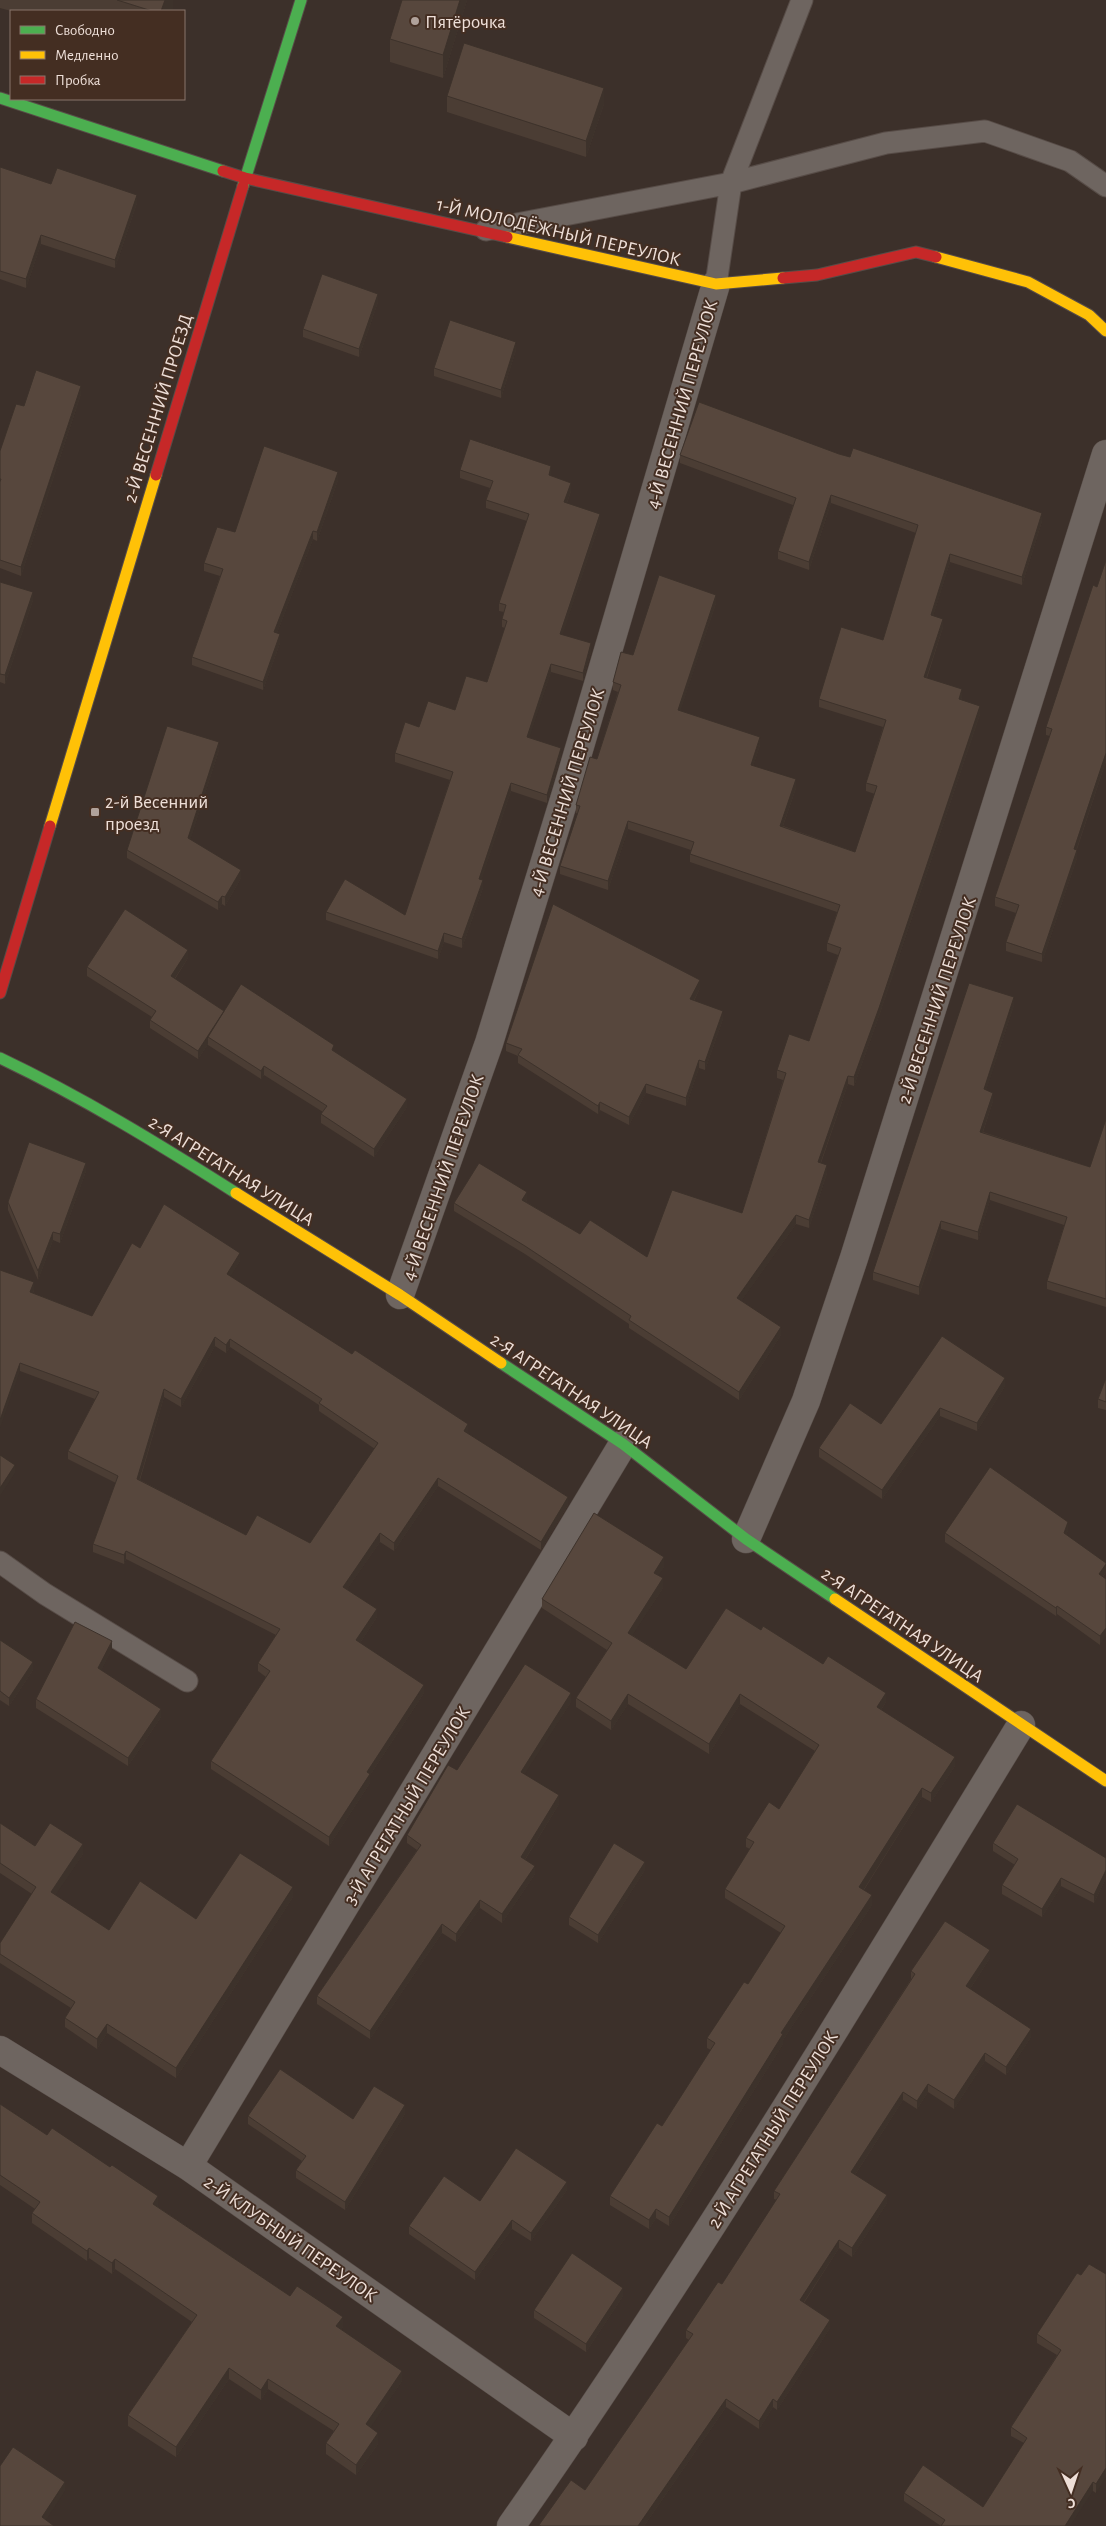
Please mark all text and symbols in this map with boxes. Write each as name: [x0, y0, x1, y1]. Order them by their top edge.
legend: [10, 10, 185, 100]
place label: Пятёрочка: [425, 13, 506, 32]
marker: Пятёрочка: [409, 15, 421, 27]
text: Свободно: [55, 23, 115, 38]
text: Медленно: [55, 48, 119, 63]
text: Пробка: [55, 73, 101, 88]
street label: 1-Й МОЛОДЁЖНЫЙ ПЕРЕУЛОК: [435, 194, 683, 270]
street label: 4-Й ВЕСЕННИЙ ПЕРЕУЛОК: [642, 297, 721, 511]
street label: 2-Й ВЕСЕННИЙ ПРОЕЗД: [120, 312, 196, 505]
street label: 4-Й ВЕСЕННИЙ ПЕРЕУЛОК: [526, 686, 608, 899]
place label: 2-й Весенний проезд: [105, 793, 208, 834]
marker: 2-й Весенний проезд: [89, 806, 101, 818]
street label: 2-Й ВЕСЕННИЙ ПЕРЕУЛОК: [894, 894, 980, 1106]
street label: 4-Й ВЕСЕННИЙ ПЕРЕУЛОК: [398, 1072, 488, 1283]
street label: 2-Я АГРЕГАТНАЯ УЛИЦА: [145, 1113, 317, 1230]
street label: 2-Я АГРЕГАТНАЯ УЛИЦА: [487, 1330, 656, 1452]
street label: 2-Я АГРЕГАТНАЯ УЛИЦА: [818, 1564, 987, 1686]
street label: 3-Й АГРЕГАТНЫЙ ПЕРЕУЛОК: [340, 1703, 474, 1908]
street label: 2-Й АГРЕГАТНЫЙ ПЕРЕУЛОК: [704, 2027, 842, 2232]
street label: 2-Й КЛУБНЫЙ ПЕРЕУЛОК: [200, 2171, 381, 2306]
north arrow: [1046, 2466, 1096, 2516]
text: С: [1067, 2496, 1076, 2510]

